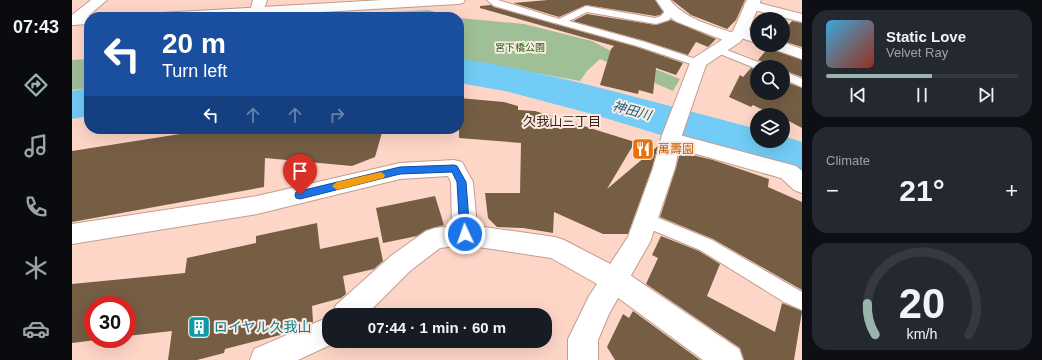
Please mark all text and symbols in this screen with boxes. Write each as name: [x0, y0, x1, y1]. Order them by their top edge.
map controls: [750, 12, 790, 148]
button: sound: [750, 12, 790, 52]
text: 07:43: [13, 17, 59, 37]
icon: left: [96, 28, 148, 80]
text: 20 m: [162, 28, 226, 59]
text: Static Love: [886, 28, 966, 45]
park label: 宮下橋公園: [495, 42, 545, 53]
text: Velvet Ray: [886, 45, 948, 60]
button: search: [750, 60, 790, 100]
text: Turn left: [162, 61, 227, 81]
icon: directions: [22, 71, 50, 99]
icon: previous: [847, 84, 869, 106]
icon: pause: [911, 84, 933, 106]
icon: next: [975, 84, 997, 106]
water label: 神田川: [611, 98, 655, 123]
icon: left: [200, 104, 222, 126]
icon: ahead: [242, 104, 264, 126]
icon: ahead: [284, 104, 306, 126]
icon: right: [326, 104, 348, 126]
button: layers: [750, 108, 790, 148]
district label: 久我山三丁目: [523, 114, 601, 129]
icon: music: [22, 132, 50, 160]
restaurant icon: 萬壽園: [630, 136, 656, 162]
place label: 萬壽園: [658, 142, 694, 156]
text: Climate: [826, 153, 870, 168]
pin: [283, 154, 317, 195]
icon: arrive: [289, 160, 311, 182]
text: 21°: [899, 174, 945, 207]
text: −: [826, 178, 839, 203]
text: +: [1005, 178, 1018, 203]
icon: phone: [22, 193, 50, 221]
position arrow: [444, 213, 486, 255]
icon: climate: [22, 254, 50, 282]
text: 20: [899, 279, 945, 326]
speed limit sign: 30: [84, 296, 136, 348]
building icon: ロイヤル久我山: [186, 314, 212, 340]
icon: car: [22, 315, 50, 343]
place label: ロイヤル久我山: [214, 319, 312, 335]
text: 07:44 · 1 min · 60 m: [368, 319, 506, 336]
text: km/h: [907, 325, 938, 341]

